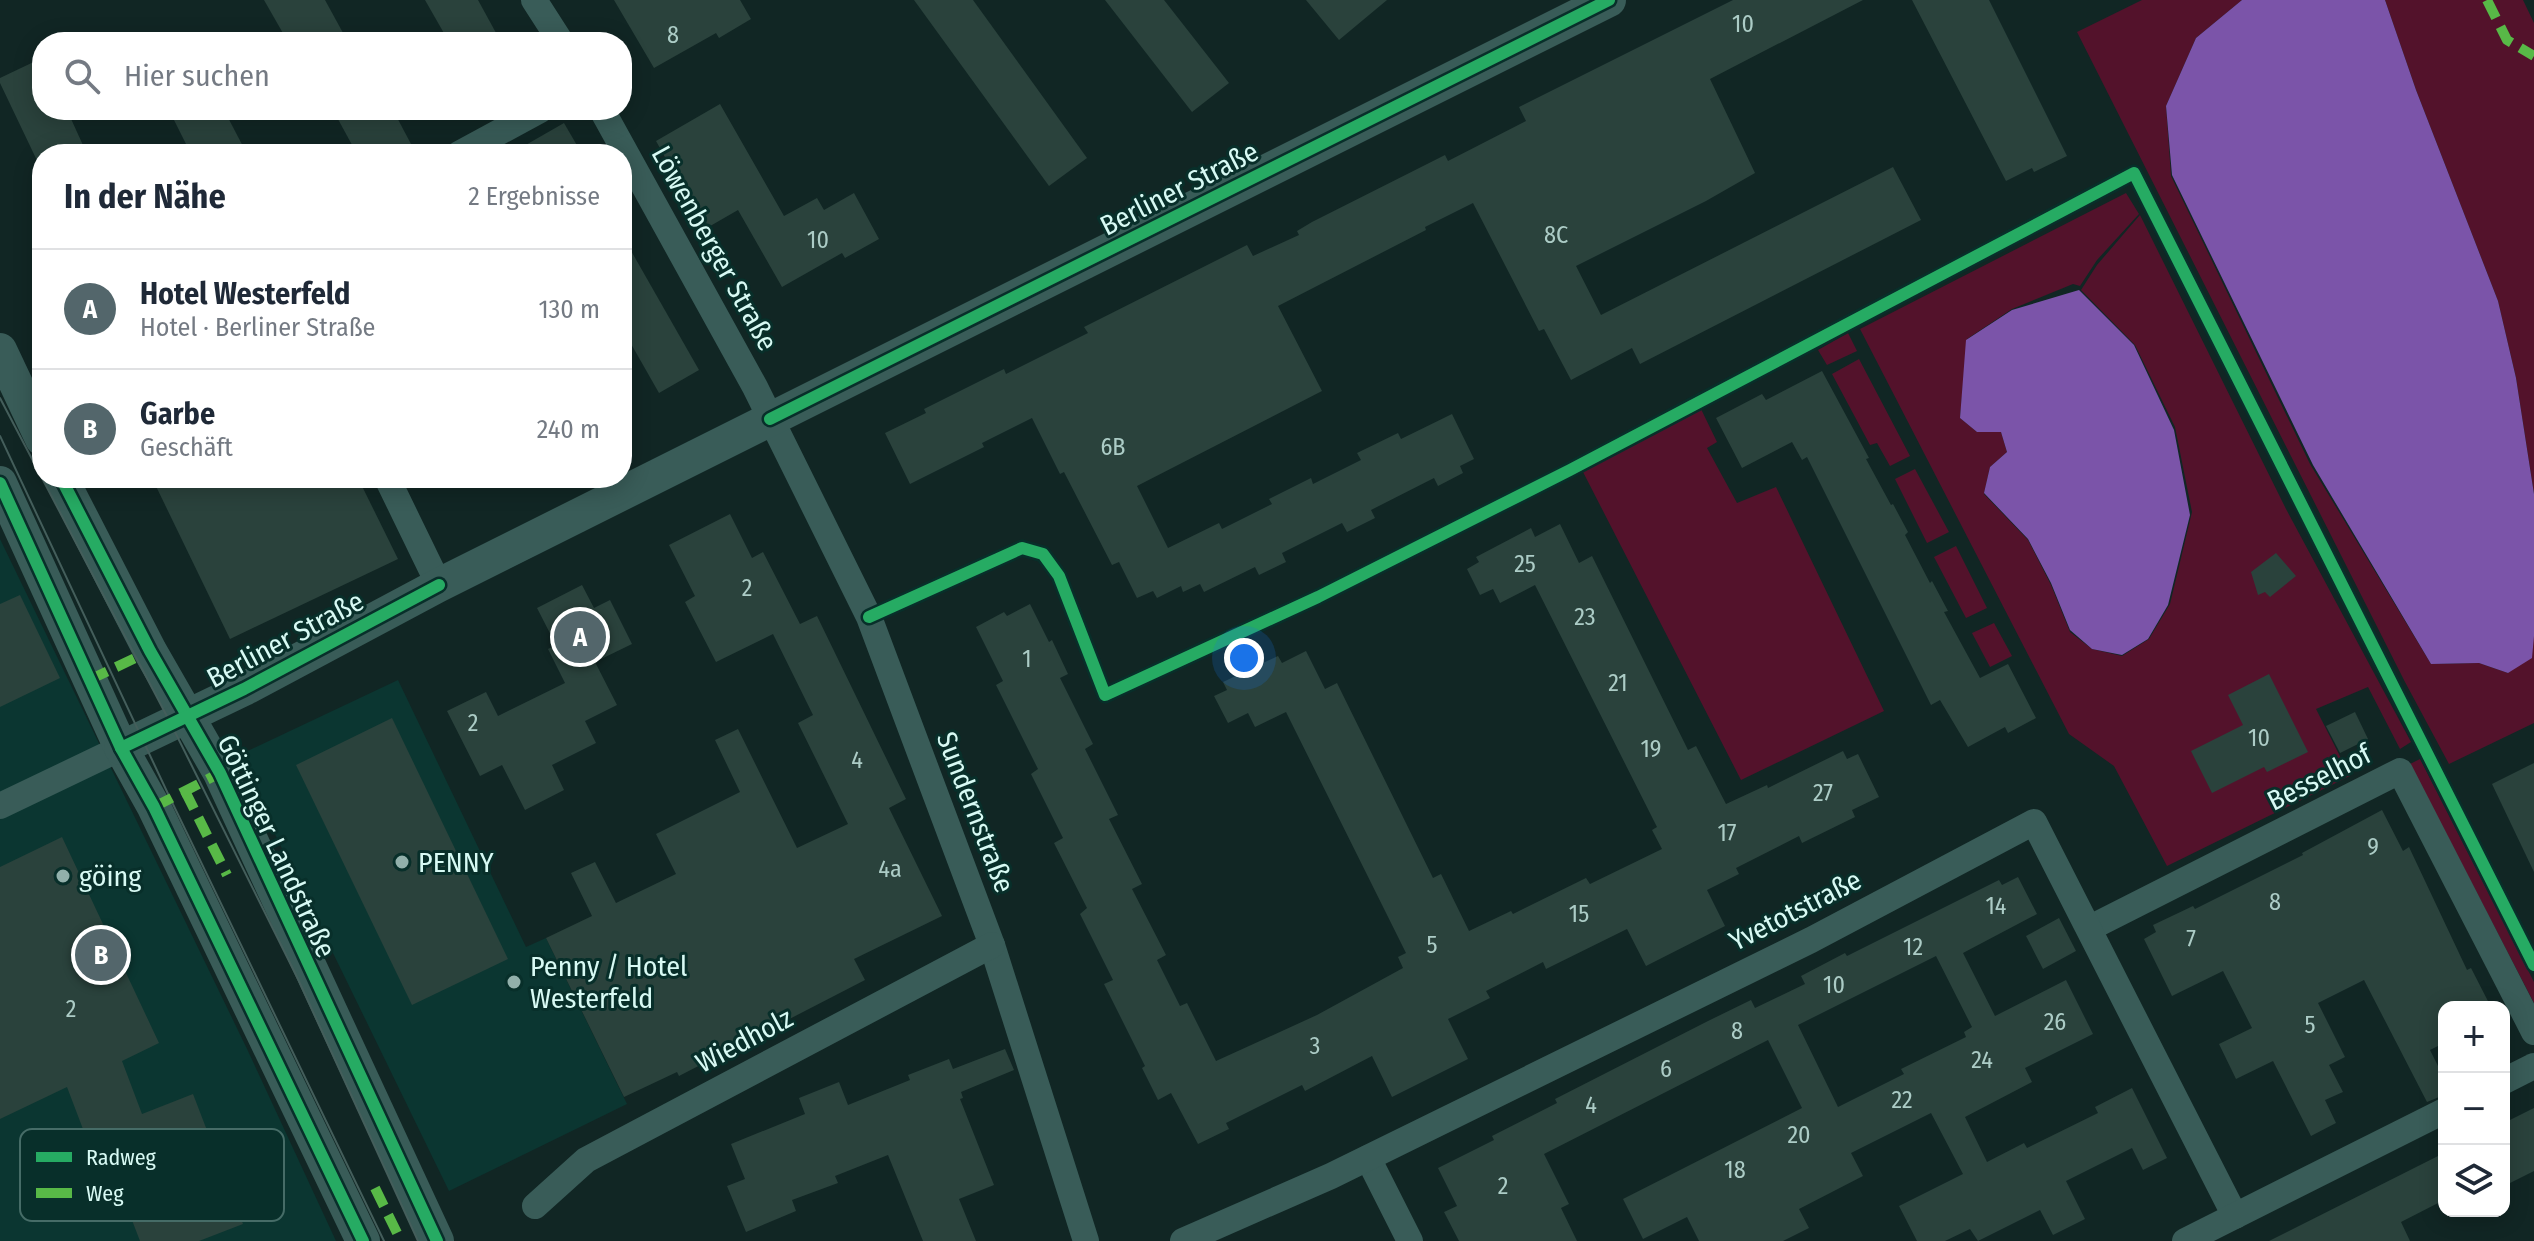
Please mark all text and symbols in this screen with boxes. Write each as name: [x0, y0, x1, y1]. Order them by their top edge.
house number: 10: [1732, 10, 1754, 38]
house number: 8: [667, 21, 679, 49]
search box: [32, 32, 632, 120]
icon: search: [60, 54, 104, 98]
text: Hier suchen: [124, 58, 270, 94]
street label: Berliner Straße: [1095, 135, 1264, 242]
street label: Löwenberger Straße: [645, 140, 784, 356]
text: In der Nähe: [64, 176, 226, 217]
text: 2 Ergebnisse: [468, 181, 600, 212]
house number: 8C: [1544, 221, 1568, 249]
house number: 10: [807, 226, 829, 254]
text: Hotel Westerfeld: [140, 276, 350, 312]
text: A: [83, 294, 97, 325]
text: 130 m: [538, 294, 600, 325]
text: Hotel · Berliner Straße: [140, 312, 375, 343]
text: Garbe: [140, 396, 215, 432]
text: B: [83, 414, 97, 445]
text: 240 m: [537, 414, 600, 445]
text: Geschäft: [140, 432, 233, 463]
house number: 6B: [1100, 433, 1126, 461]
house number: 25: [1514, 550, 1536, 578]
house number: 2: [742, 574, 752, 602]
street label: Berliner Straße: [201, 584, 369, 695]
house number: 23: [1574, 603, 1596, 631]
pin: A: [554, 607, 606, 667]
your location: [1224, 638, 1264, 678]
house number: 1: [1022, 645, 1032, 673]
house number: 21: [1608, 669, 1628, 697]
house number: 2: [468, 709, 478, 737]
house number: 10: [2248, 724, 2270, 752]
street label: Sundernstraße: [930, 727, 1021, 897]
street label: Göttinger Landstraße: [210, 730, 343, 963]
house number: 19: [1640, 735, 1662, 763]
street label: Besselhof: [2262, 736, 2379, 818]
house number: 4: [851, 746, 863, 774]
house number: 27: [1813, 779, 1833, 807]
house number: 17: [1717, 819, 1737, 847]
house number: 9: [2367, 833, 2379, 861]
place label: PENNY: [418, 846, 494, 879]
marker: PENNY: [393, 853, 411, 871]
house number: 4a: [878, 855, 902, 883]
place label: göing: [79, 860, 142, 893]
street label: Yvetotstraße: [1724, 863, 1867, 958]
marker: göing: [54, 867, 72, 885]
house number: 8: [2269, 888, 2281, 916]
house number: 14: [1986, 892, 2006, 920]
house number: 15: [1569, 900, 1589, 928]
pin: B: [75, 925, 127, 985]
house number: 7: [2186, 925, 2196, 953]
house number: 5: [1426, 931, 1438, 959]
house number: 12: [1903, 933, 1923, 961]
place label: Penny / Hotel Westerfeld: [530, 950, 687, 1015]
house number: 10: [1823, 971, 1845, 999]
marker: Penny / Hotel Westerfeld: [505, 973, 523, 991]
house number: 2: [66, 995, 76, 1023]
street label: Wiedholz: [690, 1001, 798, 1080]
map controls: [2438, 1001, 2510, 1217]
button: +: [2438, 1001, 2510, 1073]
house number: 26: [2044, 1008, 2066, 1036]
house number: 5: [2304, 1011, 2316, 1039]
house number: 8: [1731, 1017, 1743, 1045]
house number: 3: [1310, 1032, 1320, 1060]
house number: 24: [1971, 1046, 1993, 1074]
house number: 6: [1660, 1055, 1672, 1083]
button: −: [2438, 1073, 2510, 1145]
house number: 22: [1891, 1086, 1913, 1114]
house number: 4: [1585, 1091, 1597, 1119]
house number: 20: [1787, 1121, 1811, 1149]
legend: [20, 1129, 284, 1221]
text: Radweg: [86, 1144, 157, 1171]
button: layers: [2438, 1145, 2510, 1217]
house number: 18: [1724, 1156, 1746, 1184]
house number: 2: [1498, 1172, 1508, 1200]
text: Weg: [86, 1180, 124, 1207]

